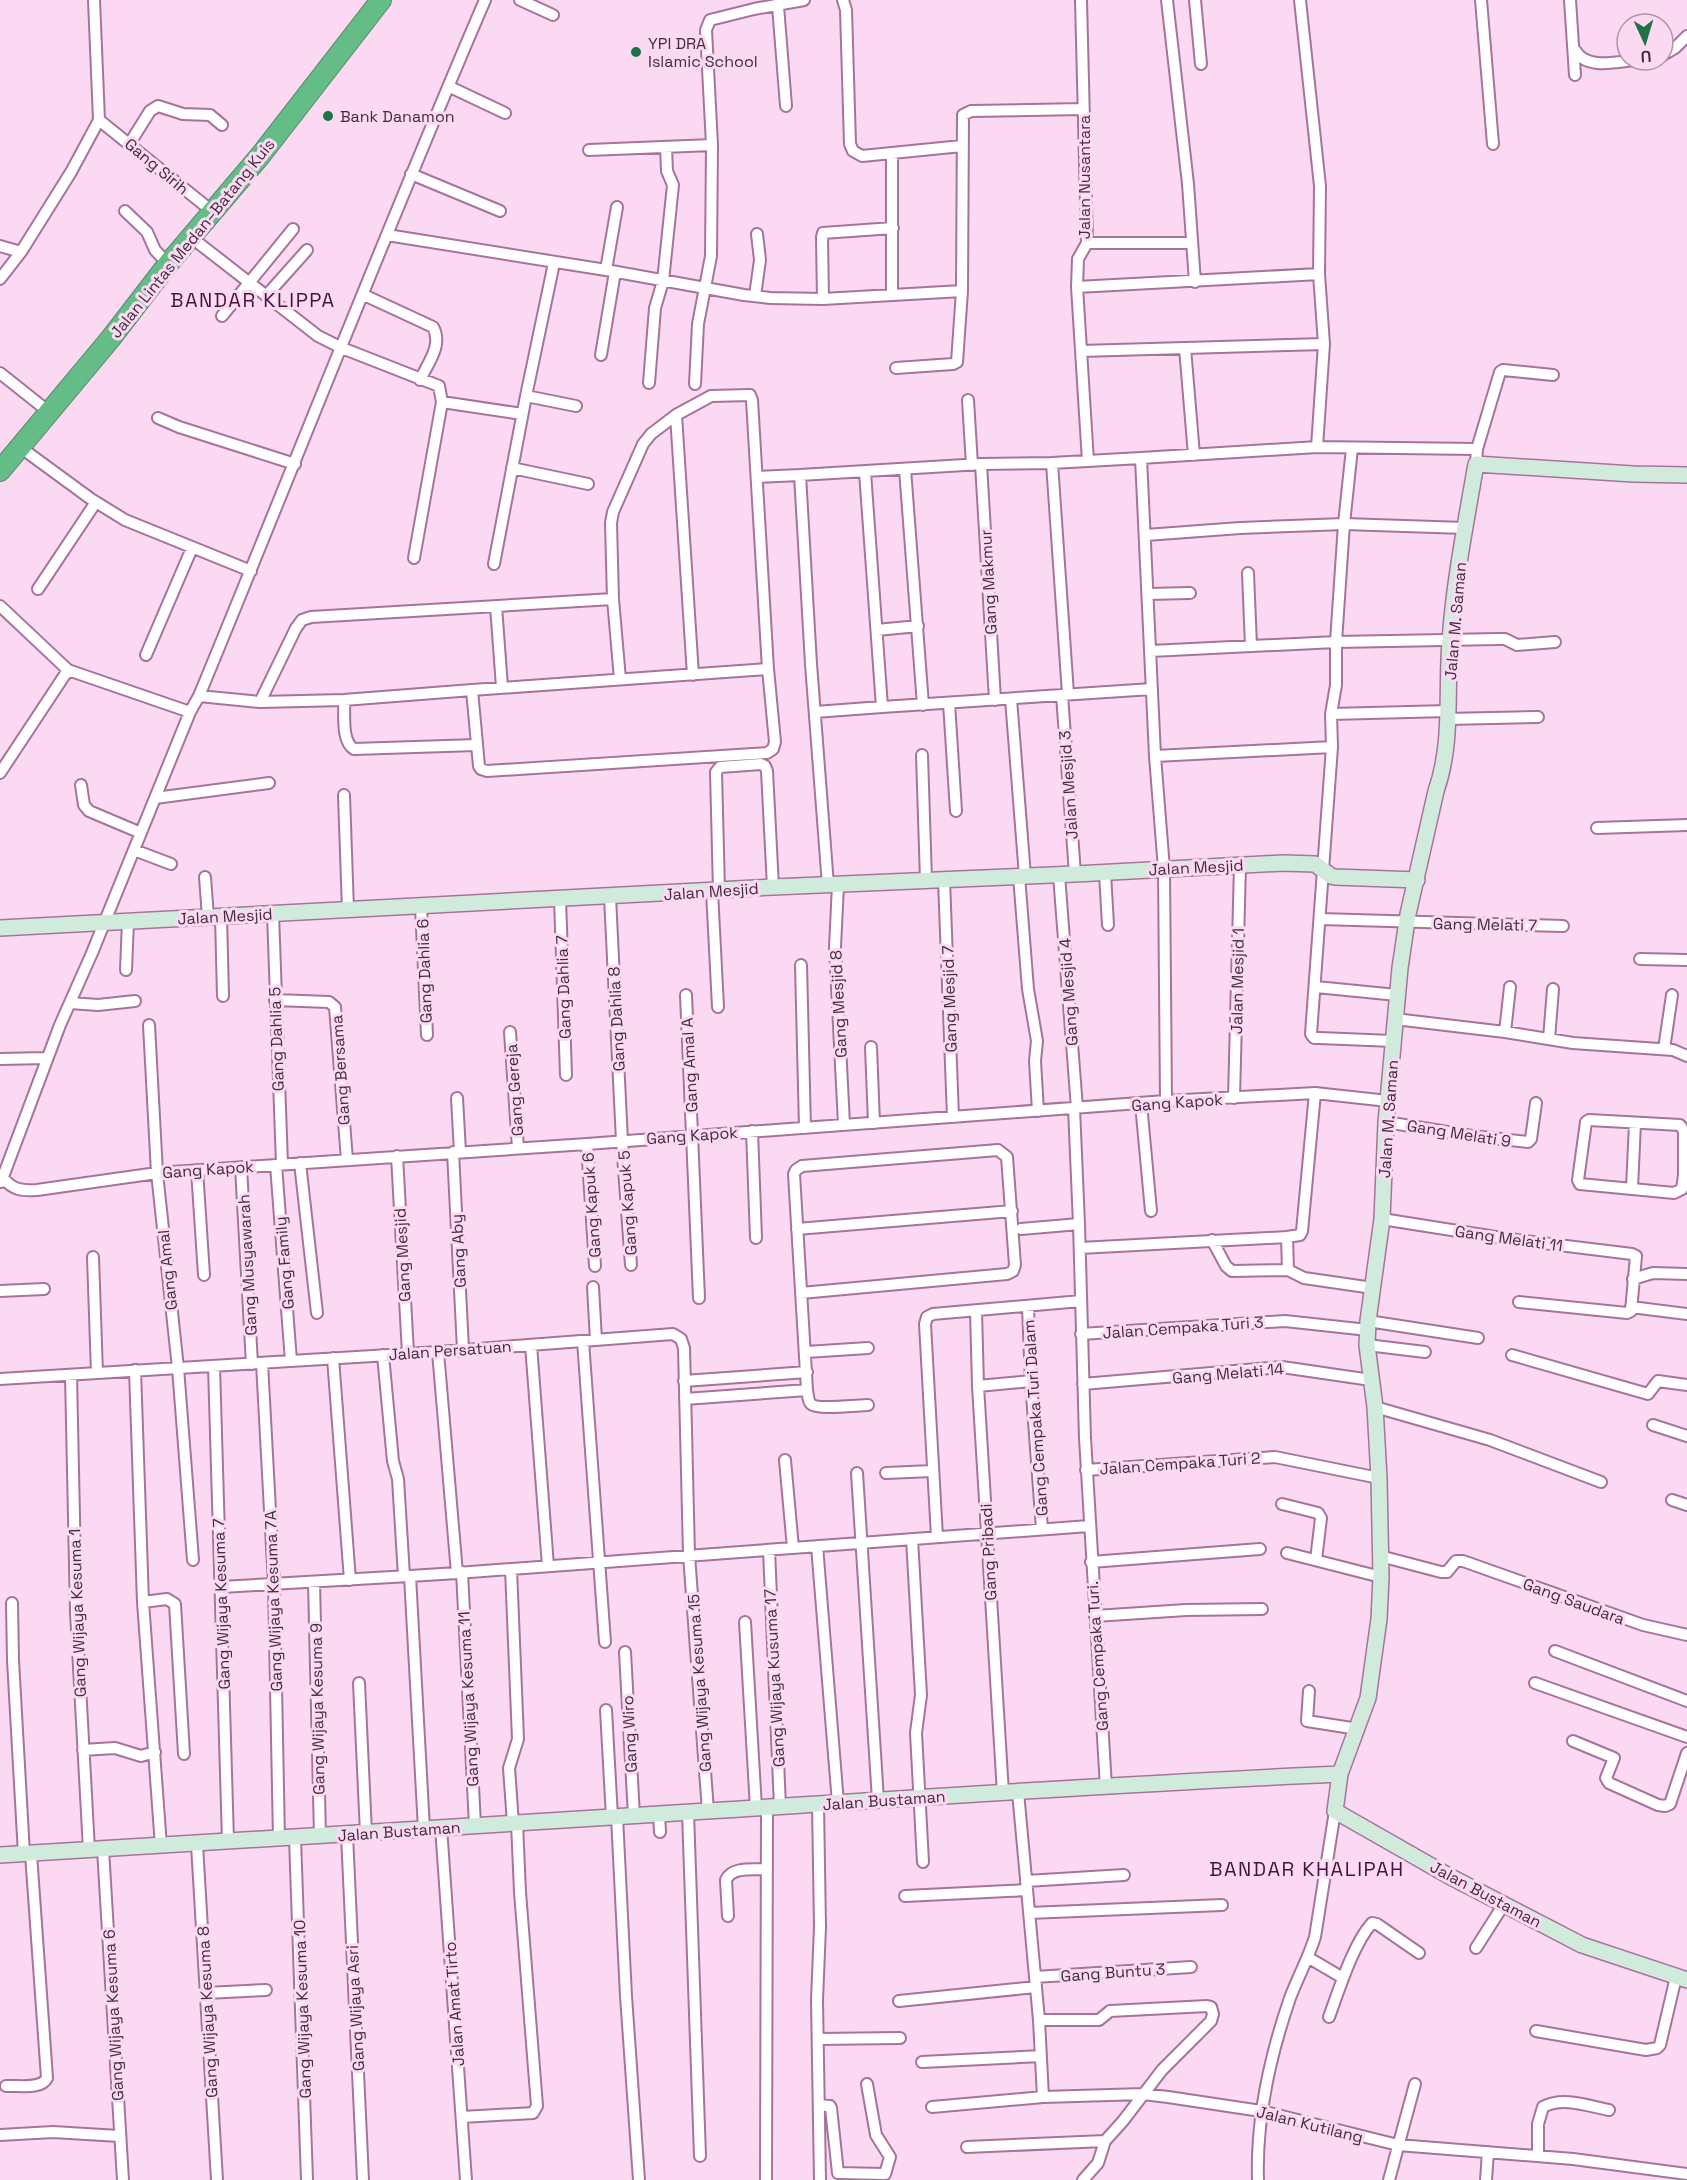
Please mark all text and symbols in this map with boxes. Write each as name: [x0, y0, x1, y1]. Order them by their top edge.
north arrow: [1615, 12, 1675, 72]
place label: YPI DRA Islamic School: [648, 33, 758, 72]
marker: YPI DRA Islamic School: [629, 45, 643, 59]
text: U: [1640, 46, 1652, 67]
place label: Bank Danamon: [340, 106, 455, 127]
marker: Bank Danamon: [321, 109, 335, 123]
street label: Jalan Nusantara: [1074, 115, 1095, 239]
street label: Gang Sirih: [120, 133, 193, 199]
street label: Jalan Lintas Medan–Batang Kuis: [105, 134, 279, 342]
district label: BANDAR KLIPPA: [170, 287, 336, 313]
street label: Gang Makmur: [975, 529, 1002, 635]
street label: Jalan M. Saman: [1440, 561, 1471, 681]
street label: Jalan Mesjid 3: [1054, 730, 1083, 840]
street label: Jalan Mesjid: [1148, 855, 1244, 880]
street label: Jalan Mesjid: [663, 878, 759, 905]
street label: Jalan Mesjid: [177, 904, 273, 929]
street label: Gang Melati 7: [1433, 913, 1537, 936]
street label: Gang Dahlia 6: [412, 918, 437, 1024]
street label: Jalan Mesjid 1: [1226, 928, 1249, 1034]
street label: Gang Dahlia 7: [551, 935, 576, 1039]
street label: Gang Mesjid 4: [1054, 937, 1083, 1047]
street label: Gang Mesjid 7: [937, 945, 962, 1053]
street label: Gang Mesjid 8: [825, 949, 852, 1058]
street label: Gang Dahlia 8: [603, 966, 630, 1072]
street label: Gang Dahlia 5: [264, 986, 289, 1091]
street label: Gang Bersama: [326, 1014, 355, 1126]
street label: Gang Amal A: [677, 1017, 702, 1113]
street label: Gang Gereja: [501, 1043, 528, 1137]
street label: Jalan M. Saman: [1374, 1059, 1403, 1179]
street label: Gang Kapok: [1131, 1089, 1224, 1116]
street label: Gang Melati 9: [1405, 1115, 1512, 1152]
street label: Gang Kapok: [646, 1122, 739, 1149]
street label: Gang Kapuk 5: [613, 1150, 642, 1256]
street label: Gang Kapuk 6: [577, 1152, 606, 1258]
street label: Gang Kapok: [162, 1156, 255, 1183]
street label: Gang Musyawarah: [233, 1194, 262, 1336]
street label: Gang Mesjid: [390, 1208, 415, 1302]
street label: Gang Aby: [446, 1214, 471, 1288]
street label: Gang Family: [270, 1216, 299, 1310]
street label: Gang Melati 11: [1454, 1221, 1564, 1256]
street label: Gang Amal: [153, 1229, 182, 1311]
street label: Jalan Cempaka Turi 3: [1102, 1311, 1264, 1344]
street label: Gang Cempaka Turi Dalam: [1018, 1319, 1053, 1517]
street label: Jalan Persatuan: [388, 1336, 512, 1365]
street label: Gang Melati 14: [1171, 1358, 1285, 1389]
street label: Jalan Cempaka Turi 2: [1099, 1447, 1261, 1480]
street label: Gang Pribadi: [975, 1503, 1002, 1601]
street label: Gang Wijaya Kesuma 7A: [260, 1510, 287, 1692]
street label: Gang Wijaya Kesuma 7: [208, 1518, 235, 1690]
street label: Gang Wijaya Kesuma 1: [64, 1528, 91, 1698]
street label: Gang Saudara: [1520, 1573, 1628, 1630]
street label: Gang Cempaka Turi.: [1082, 1580, 1113, 1732]
street label: Gang Wijaya Kusuma 17: [759, 1588, 790, 1768]
street label: Gang Wijaya Kesuma 15: [683, 1593, 716, 1773]
street label: Gang Wijaya Kesuma 11: [453, 1611, 484, 1787]
street label: Gang Wijaya Kesuma 9: [306, 1623, 329, 1795]
street label: Gang Wiro: [617, 1695, 642, 1773]
street label: Jalan Bustaman: [822, 1786, 946, 1815]
street label: Jalan Bustaman: [337, 1817, 461, 1846]
district label: BANDAR KHALIPAH: [1209, 1856, 1405, 1882]
street label: Jalan Bustaman: [1426, 1856, 1545, 1933]
street label: Gang Wijaya Kesuma 10: [289, 1919, 316, 2099]
street label: Gang Wijaya Kesuma 8: [193, 1926, 222, 2098]
street label: Gang Wijaya Kesuma 6: [99, 1929, 128, 2101]
street label: Jalan Amat Tirto: [440, 1941, 469, 2067]
street label: Gang Wijaya Asri: [342, 1944, 369, 2071]
street label: Gang Buntu 3: [1060, 1958, 1166, 1987]
street label: Jalan Kutilang: [1254, 2101, 1365, 2148]

